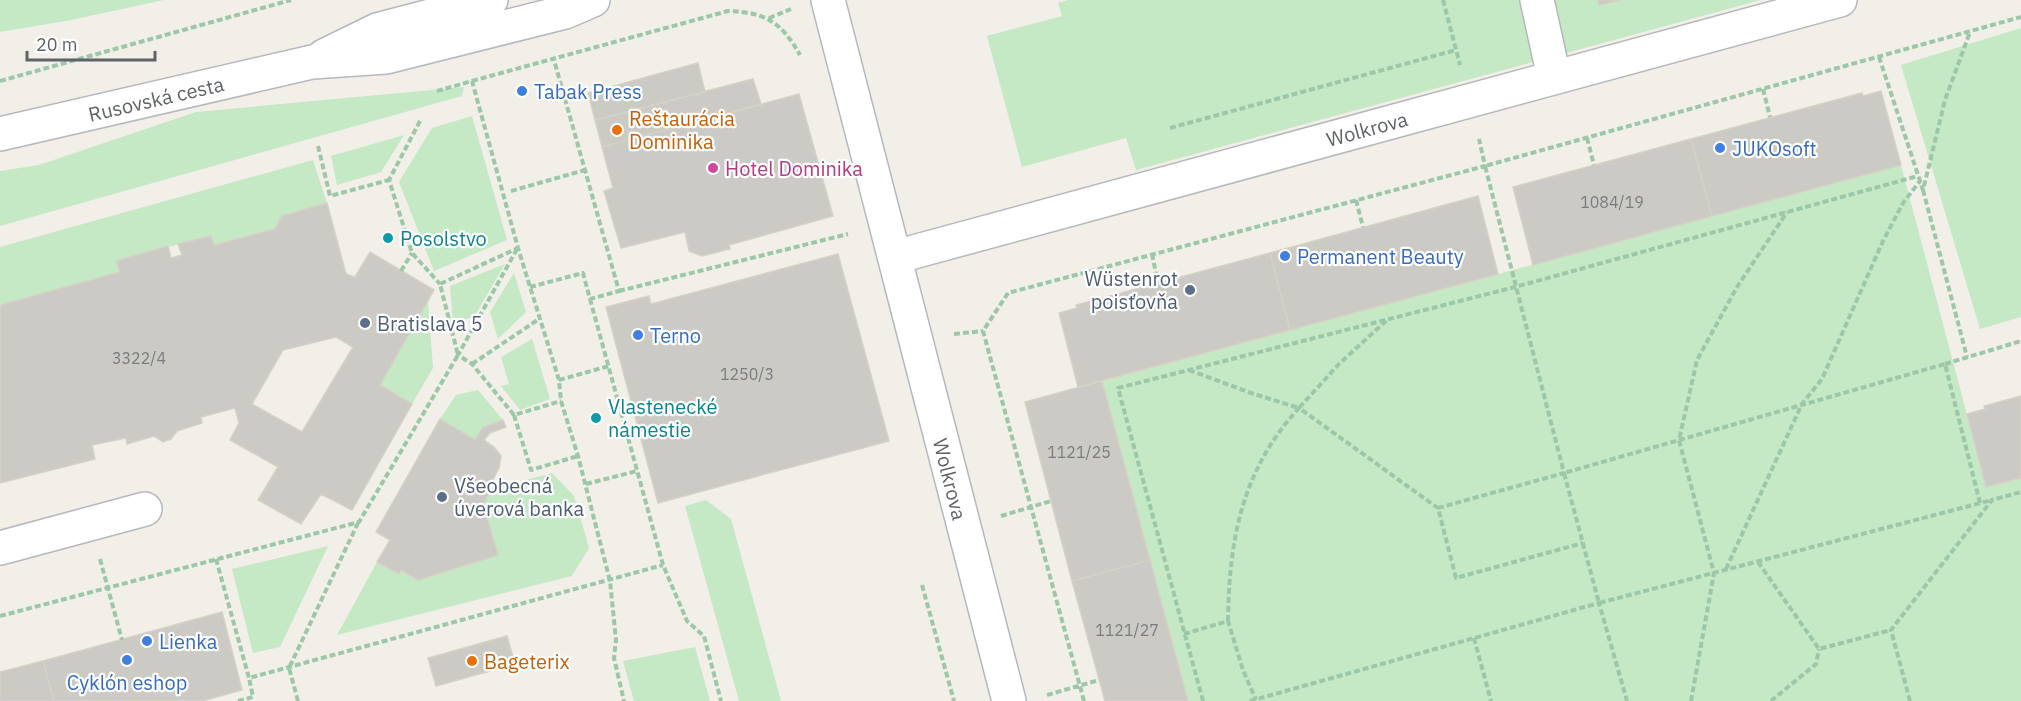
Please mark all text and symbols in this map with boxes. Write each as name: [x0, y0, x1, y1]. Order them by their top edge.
scale bar: [27, 24, 154, 62]
text: 20 m: [36, 33, 78, 56]
street label: Rusovská cesta: [85, 70, 227, 128]
place label: Tabak Press: [534, 78, 642, 105]
marker: Tabak Press: [515, 84, 529, 98]
place label: Reštaurácia Dominika: [629, 105, 735, 155]
street label: Wolkrova: [1323, 105, 1411, 153]
marker: Reštaurácia Dominika: [610, 123, 624, 137]
place label: JUKOsoft: [1732, 135, 1816, 162]
marker: JUKOsoft: [1713, 141, 1727, 155]
place label: Hotel Dominika: [725, 155, 863, 182]
marker: Hotel Dominika: [706, 161, 720, 175]
house number: 1084/19: [1580, 192, 1644, 212]
place label: Posolstvo: [400, 225, 487, 252]
marker: Posolstvo: [381, 231, 395, 245]
place label: Permanent Beauty: [1297, 243, 1464, 270]
marker: Permanent Beauty: [1278, 249, 1292, 263]
place label: Wüstenrot poisťovňa: [1085, 265, 1178, 315]
marker: Wüstenrot poisťovňa: [1183, 283, 1197, 297]
place label: Bratislava 5: [377, 310, 483, 337]
marker: Bratislava 5: [358, 316, 372, 330]
place label: Terno: [650, 322, 701, 349]
marker: Terno: [631, 328, 645, 342]
house number: 3322/4: [112, 348, 166, 368]
house number: 1250/3: [720, 364, 774, 384]
place label: Vlastenecké námestie: [608, 393, 717, 443]
marker: Vlastenecké námestie: [589, 411, 603, 425]
street label: Wolkrova: [927, 435, 973, 523]
house number: 1121/25: [1047, 442, 1111, 462]
place label: Všeobecná úverová banka: [454, 472, 584, 522]
marker: Všeobecná úverová banka: [435, 490, 449, 504]
house number: 1121/27: [1095, 620, 1159, 640]
place label: Lienka: [159, 628, 218, 655]
marker: Lienka: [140, 634, 154, 648]
place label: Bageterix: [484, 648, 570, 675]
marker: Cyklón eshop: [120, 653, 134, 667]
marker: Bageterix: [465, 654, 479, 668]
place label: Cyklón eshop: [67, 669, 187, 696]

